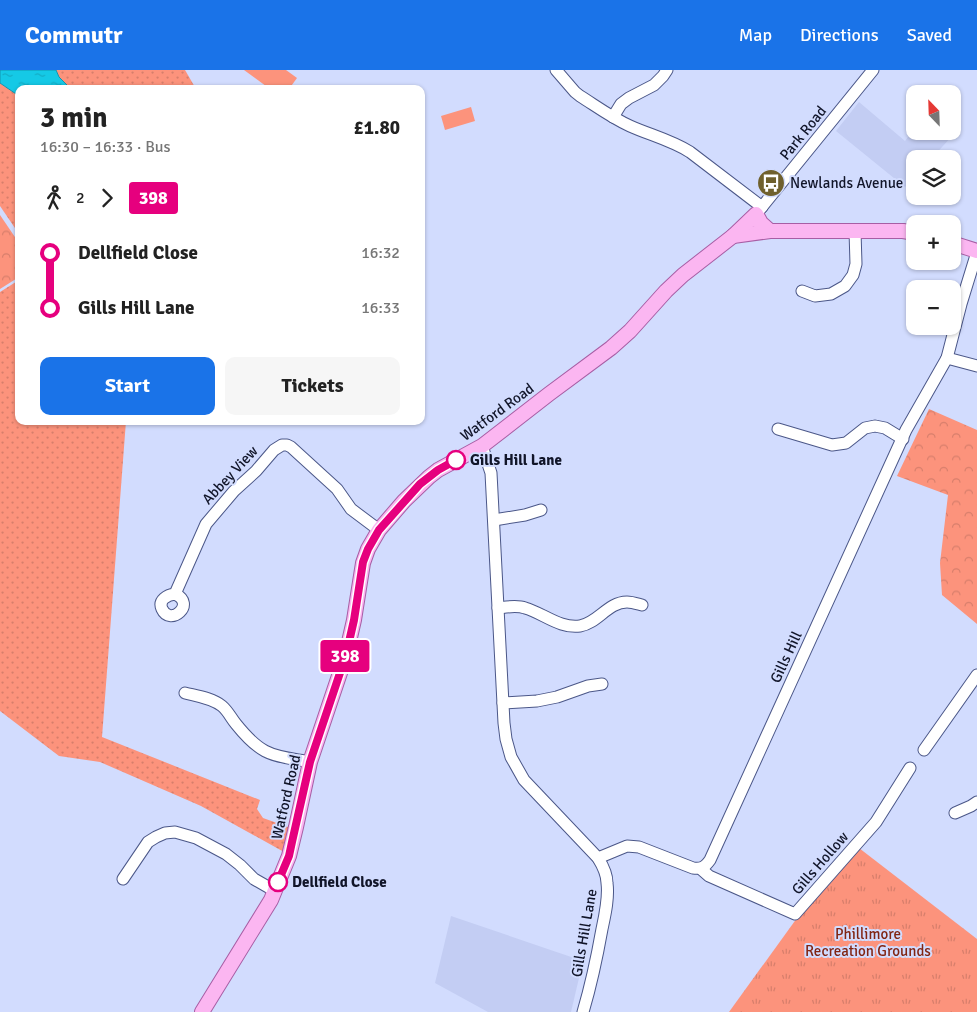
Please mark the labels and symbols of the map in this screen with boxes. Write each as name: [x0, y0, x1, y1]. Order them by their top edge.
north arrow: [906, 85, 961, 140]
street label: Park Road: [776, 102, 830, 164]
bus stop icon: Newlands Avenue: [756, 168, 786, 198]
place label: Newlands Avenue: [790, 174, 903, 192]
street label: Watford Road: [457, 379, 537, 445]
street label: Abbey View: [198, 442, 262, 508]
marker: Gills Hill Lane: [446, 450, 466, 470]
place label: Gills Hill Lane: [470, 451, 562, 469]
street label: Gills Hill: [766, 628, 806, 686]
line badge: 398: [316, 640, 374, 672]
street label: Watford Road: [267, 753, 305, 841]
street label: Gills Hollow: [788, 828, 852, 898]
marker: Dellfield Close: [268, 872, 288, 892]
place label: Dellfield Close: [292, 873, 387, 891]
street label: Gills Hill Lane: [567, 887, 601, 979]
park label: Phillimore Recreation Grounds: [805, 925, 931, 960]

